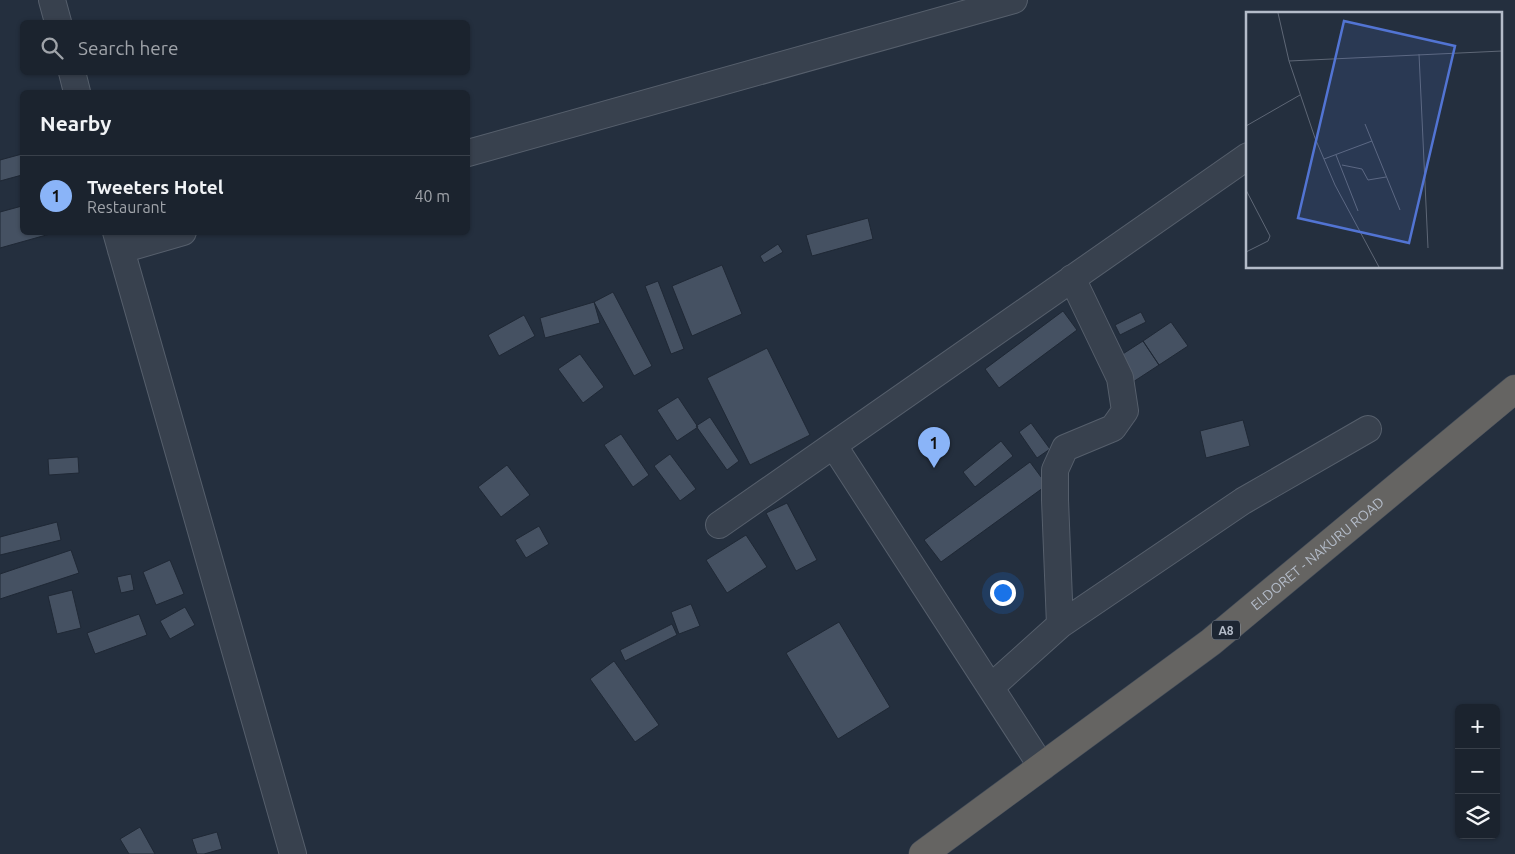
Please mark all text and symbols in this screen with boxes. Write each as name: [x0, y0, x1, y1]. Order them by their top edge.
inset map: [1246, 12, 1502, 269]
search box: [20, 20, 470, 75]
icon: search: [38, 34, 66, 62]
text: Search here: [78, 37, 178, 59]
text: Nearby: [40, 111, 111, 135]
text: Tweeters Hotel: [87, 176, 224, 198]
text: 1: [51, 187, 61, 205]
text: 40 m: [414, 187, 450, 205]
text: Restaurant: [87, 198, 166, 216]
pin: 1: [918, 427, 950, 468]
street label: ELDORET - NAKURU ROAD: [1248, 494, 1387, 613]
your location: [990, 580, 1016, 606]
road number: A8: [1212, 620, 1240, 640]
map controls: [1455, 704, 1500, 839]
button: +: [1455, 704, 1500, 749]
button: −: [1455, 749, 1500, 794]
button: layers: [1455, 794, 1500, 839]

